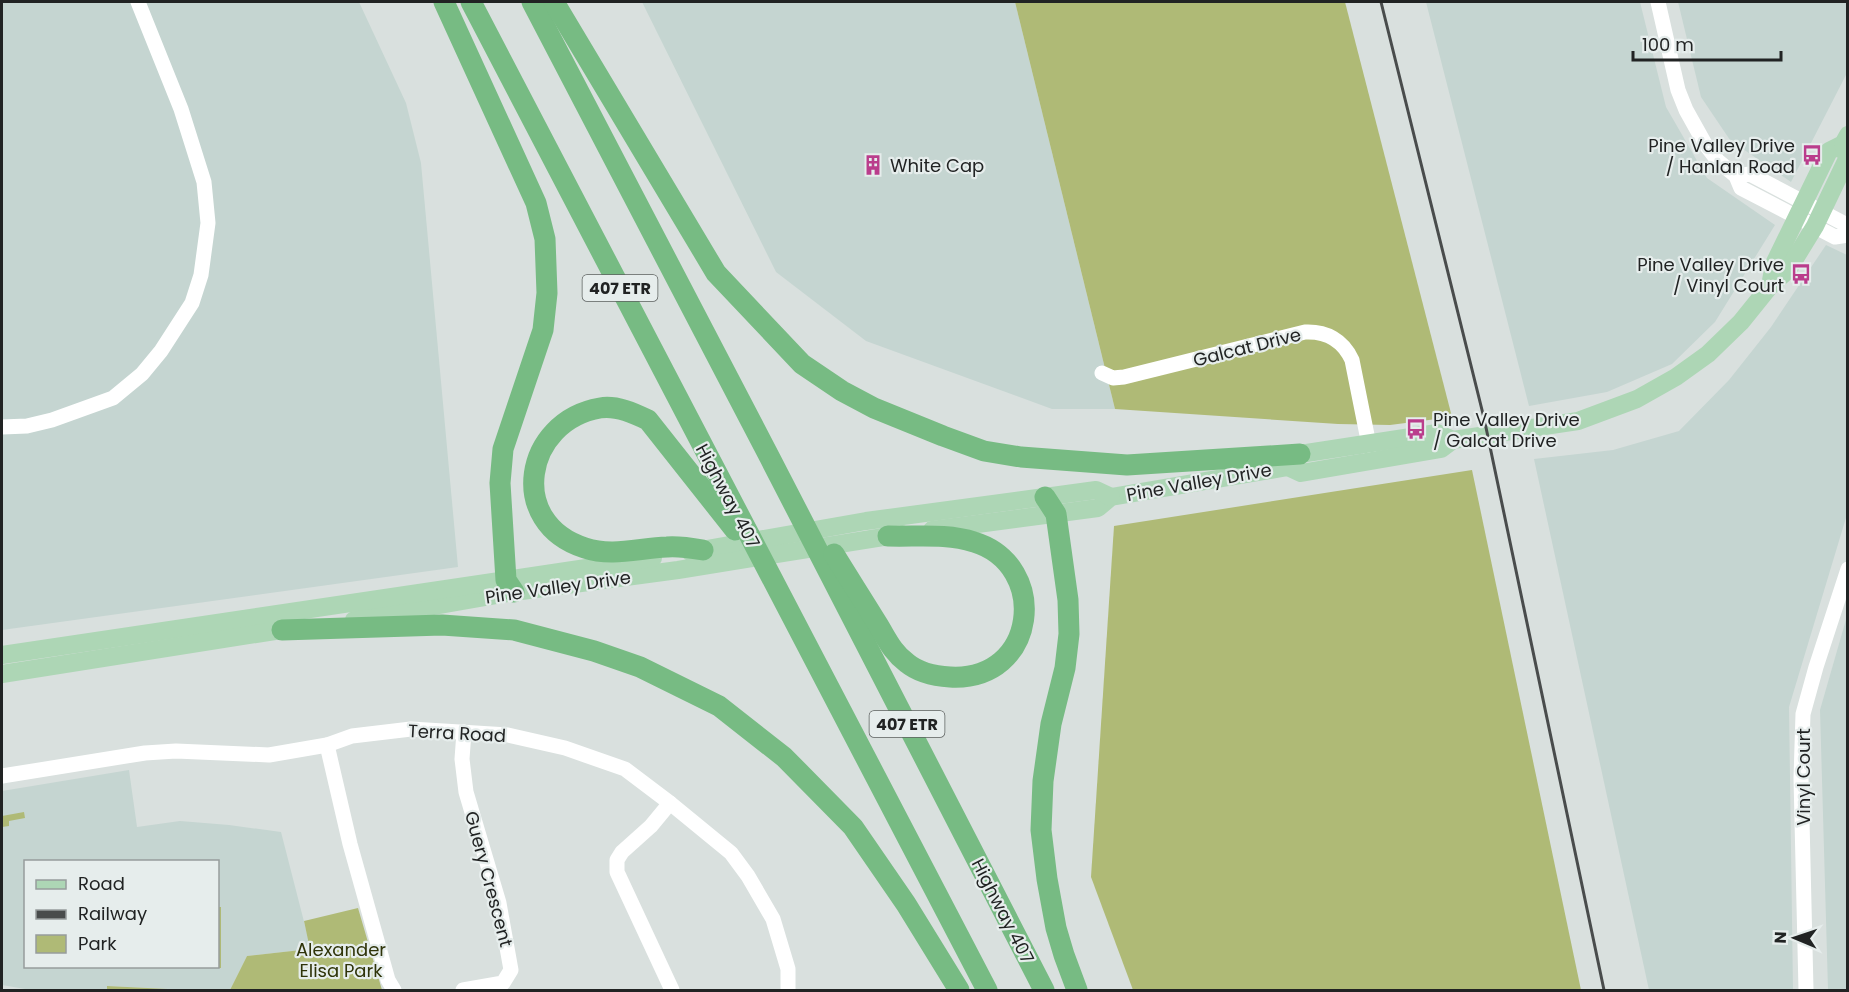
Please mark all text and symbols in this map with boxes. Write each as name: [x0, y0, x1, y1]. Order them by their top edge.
scale bar: [1633, 24, 1782, 62]
text: 100 m: [1642, 32, 1694, 57]
place label: Pine Valley Drive / Hanlan Road: [1648, 133, 1795, 179]
bus stop icon: Pine Valley Drive / Hanlan Road: [1800, 143, 1824, 167]
building icon: White Cap: [861, 153, 885, 177]
place label: White Cap: [890, 153, 984, 178]
place label: Pine Valley Drive / Vinyl Court: [1637, 252, 1784, 298]
bus stop icon: Pine Valley Drive / Vinyl Court: [1789, 262, 1813, 286]
road number: 407 ETR: [582, 275, 658, 301]
street label: Galcat Drive: [1191, 322, 1303, 372]
place label: Pine Valley Drive / Galcat Drive: [1433, 407, 1580, 453]
bus stop icon: Pine Valley Drive / Galcat Drive: [1404, 417, 1428, 441]
street label: Highway 407: [690, 439, 766, 553]
street label: Pine Valley Drive: [1125, 457, 1273, 507]
street label: Pine Valley Drive: [484, 564, 632, 610]
road number: 407 ETR: [870, 711, 944, 737]
street label: Terra Road: [407, 718, 507, 748]
street label: Vinyl Court: [1791, 728, 1816, 826]
street label: Guery Crescent: [459, 808, 519, 950]
street label: Highway 407: [966, 854, 1040, 968]
legend: [24, 860, 219, 968]
text: Road: [78, 871, 125, 896]
text: Railway: [78, 901, 147, 926]
north arrow: [1765, 908, 1825, 968]
text: Park: [78, 931, 117, 956]
text: N: [1769, 931, 1792, 944]
park label: Alexander Elisa Park: [296, 937, 386, 983]

